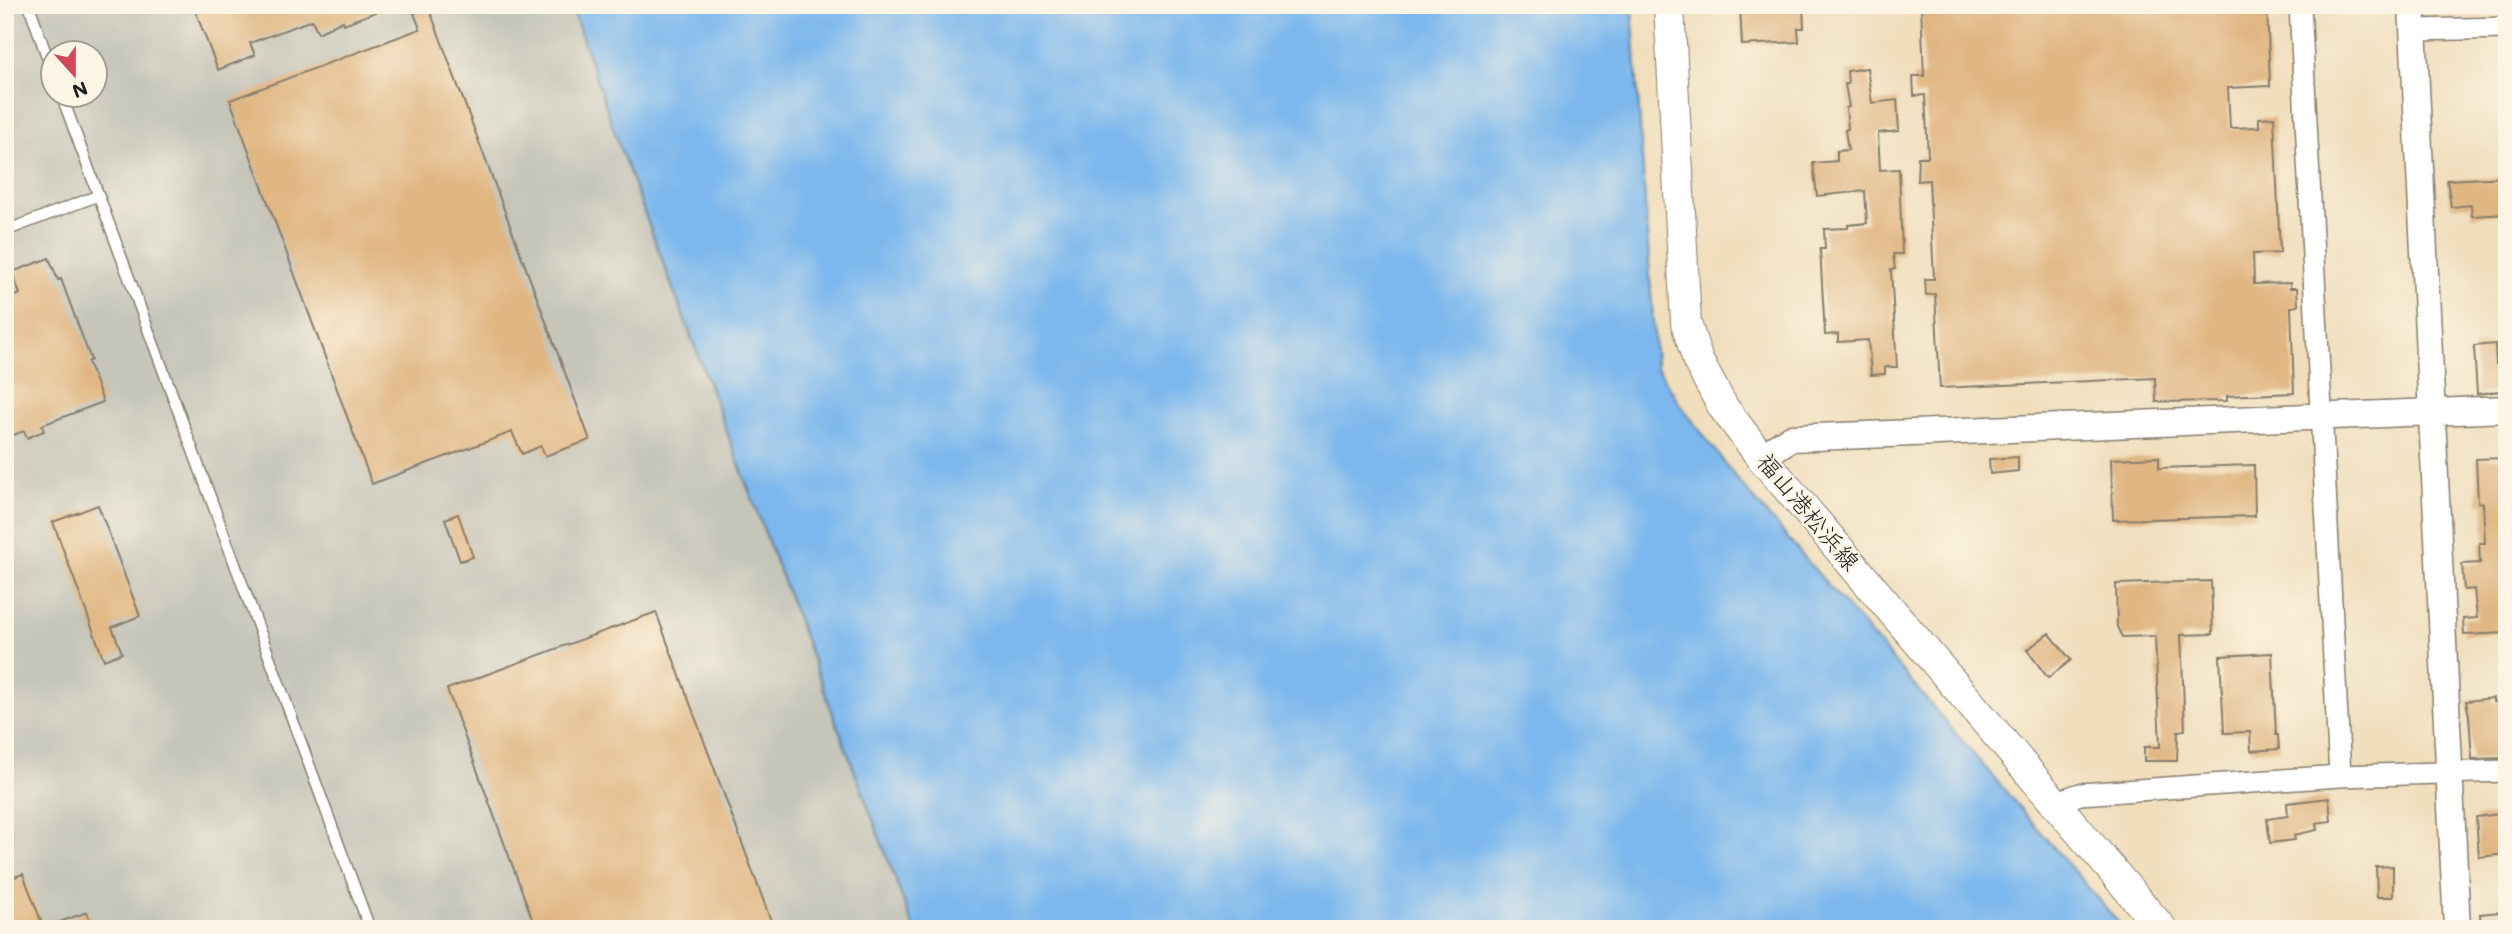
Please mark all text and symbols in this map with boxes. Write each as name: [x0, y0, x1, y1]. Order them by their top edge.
north arrow: [38, 38, 108, 108]
text: N: [69, 76, 91, 105]
street label: 福山港松浜線: [1751, 446, 1867, 576]

